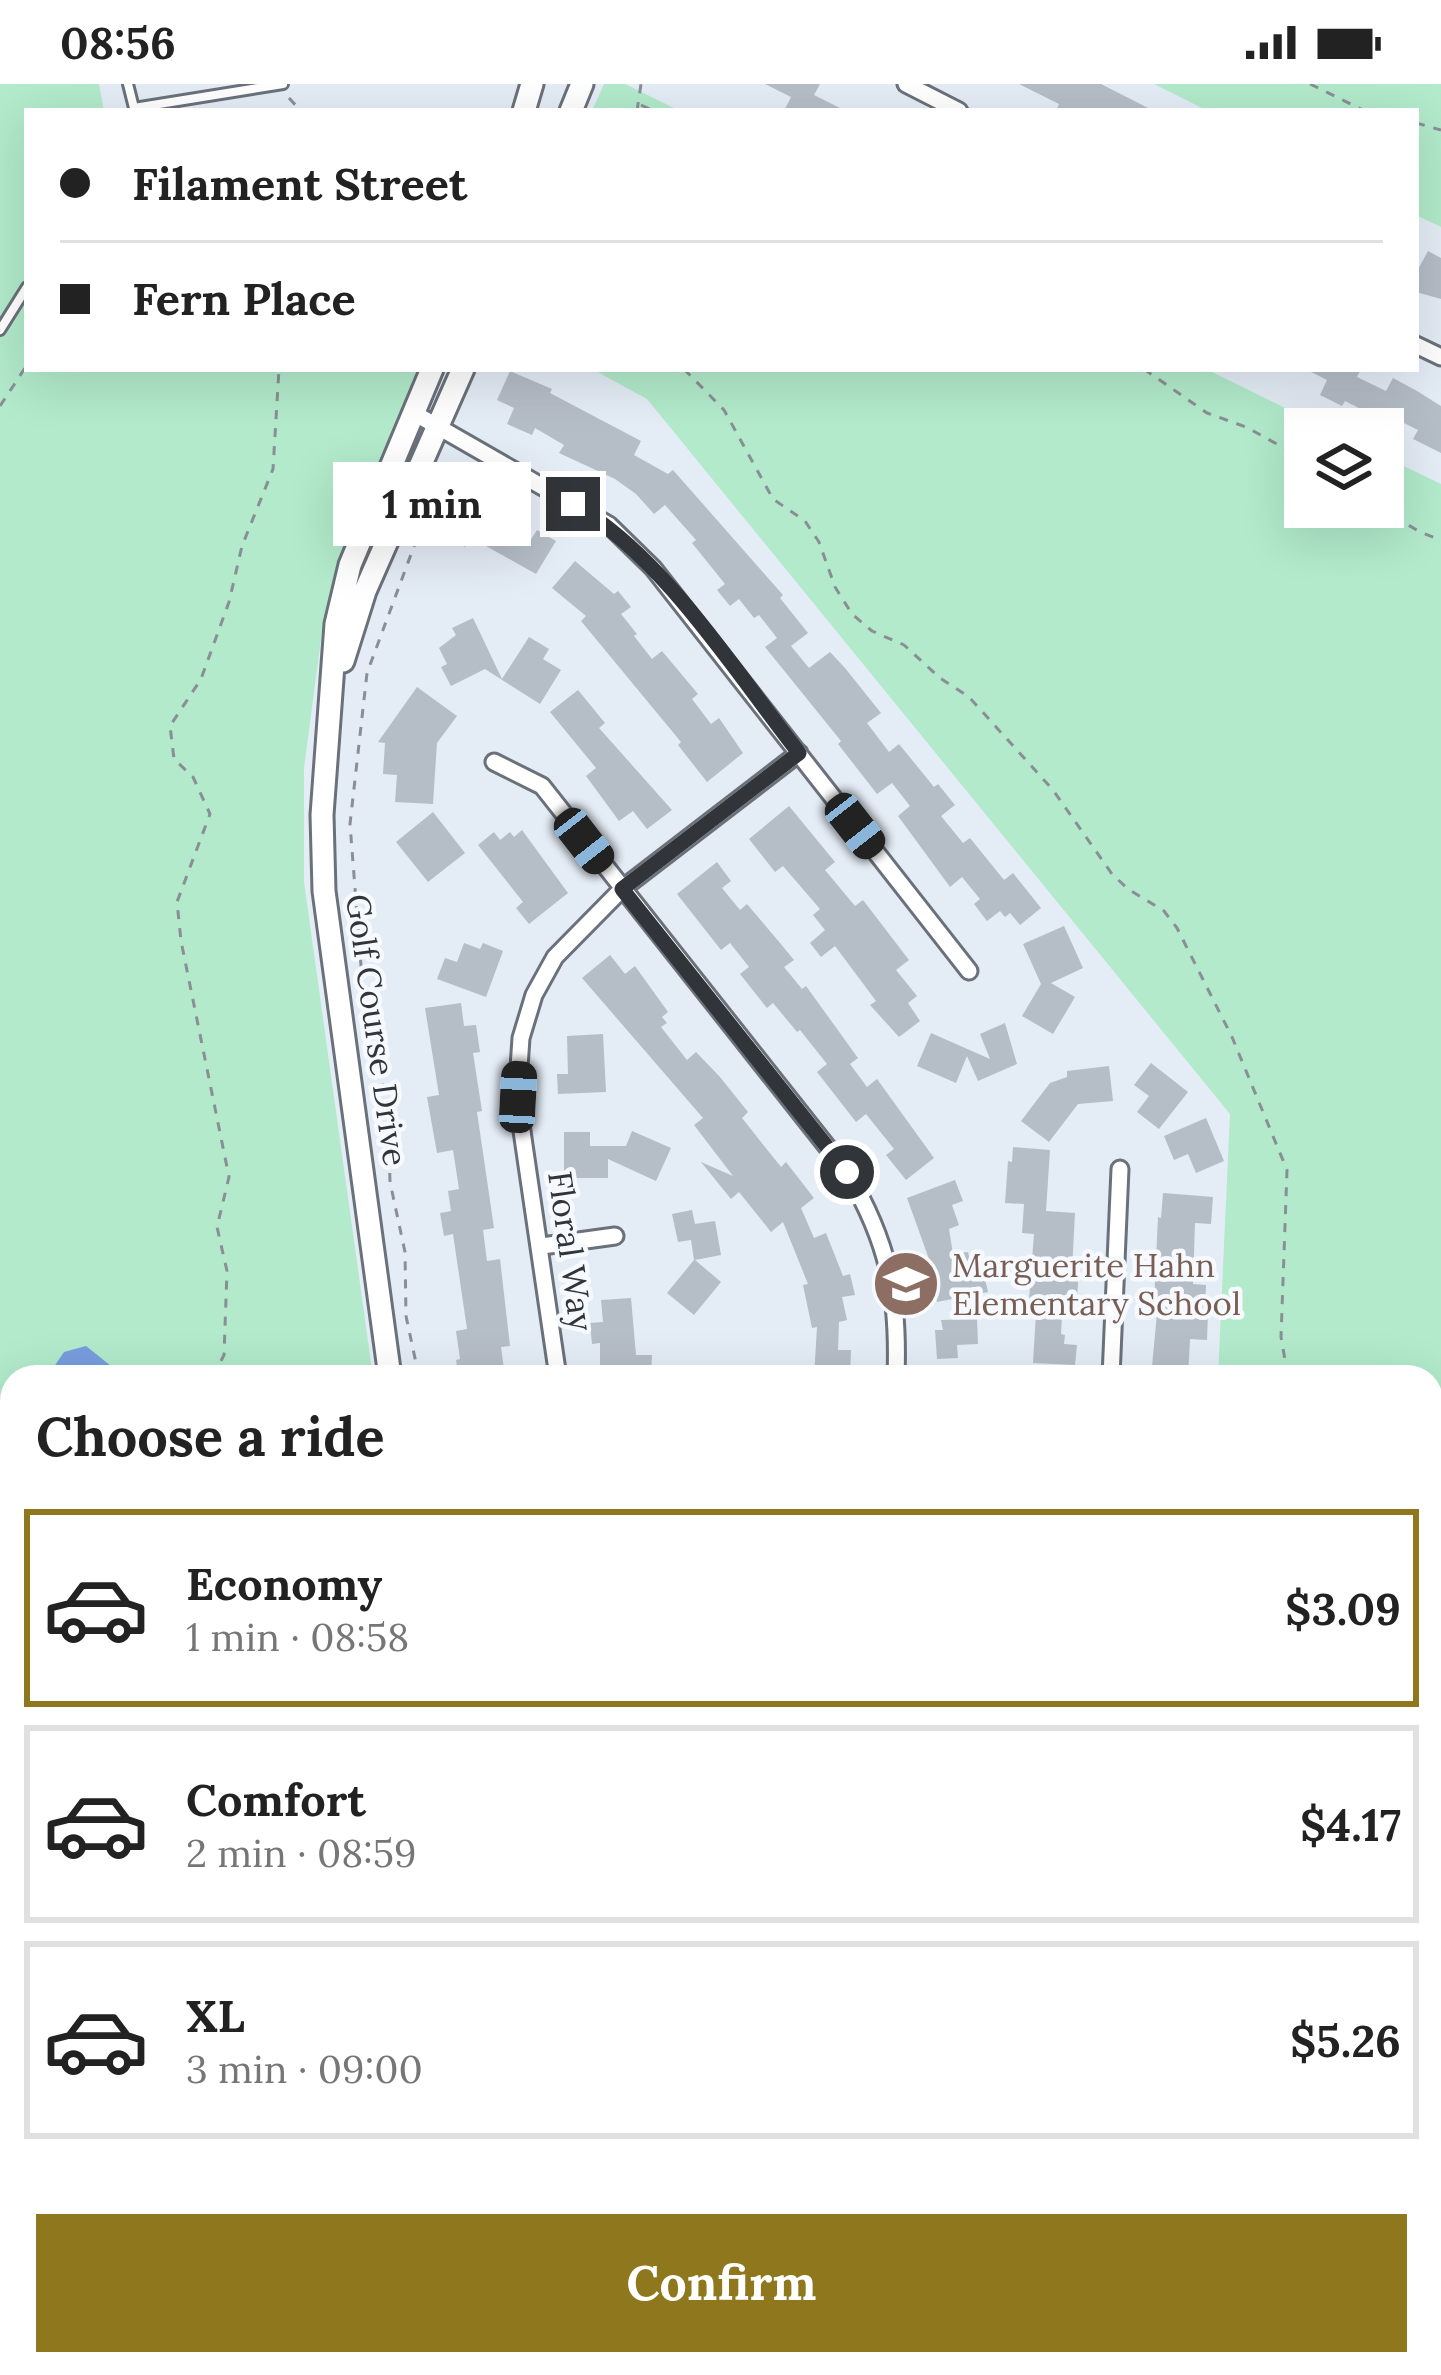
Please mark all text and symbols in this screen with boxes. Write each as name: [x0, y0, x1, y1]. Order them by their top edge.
text: 08:56: [60, 14, 176, 71]
text: Filament Street: [132, 155, 467, 212]
text: Fern Place: [132, 270, 356, 327]
map controls: [1284, 408, 1404, 528]
button: layers: [1284, 408, 1404, 528]
callout: 1 min: [333, 462, 531, 546]
route end: [546, 477, 600, 531]
text: 1 min: [382, 479, 482, 529]
car: [819, 787, 891, 865]
car: [548, 802, 620, 880]
street label: Golf Course Drive: [337, 891, 417, 1169]
car: [498, 1060, 538, 1134]
route start: [820, 1145, 874, 1199]
street label: Floral Way: [539, 1168, 603, 1334]
place label: Marguerite Hahn Elementary School: [952, 1244, 1241, 1324]
school or university icon: Marguerite Hahn Elementary School: [871, 1249, 941, 1319]
text: Choose a ride: [36, 1402, 385, 1471]
icon: car: [42, 1554, 150, 1662]
text: Economy: [186, 1555, 382, 1612]
text: $3.09: [1285, 1580, 1401, 1637]
text: 1 min · 08:58: [186, 1612, 409, 1662]
icon: car: [42, 1770, 150, 1878]
text: Comfort: [186, 1771, 366, 1828]
text: $4.17: [1300, 1796, 1401, 1853]
text: 2 min · 08:59: [186, 1828, 417, 1878]
icon: car: [42, 1986, 150, 2094]
text: XL: [186, 1987, 245, 2044]
text: $5.26: [1290, 2012, 1401, 2069]
text: 3 min · 09:00: [186, 2044, 423, 2094]
button: Confirm: [36, 2214, 1407, 2352]

